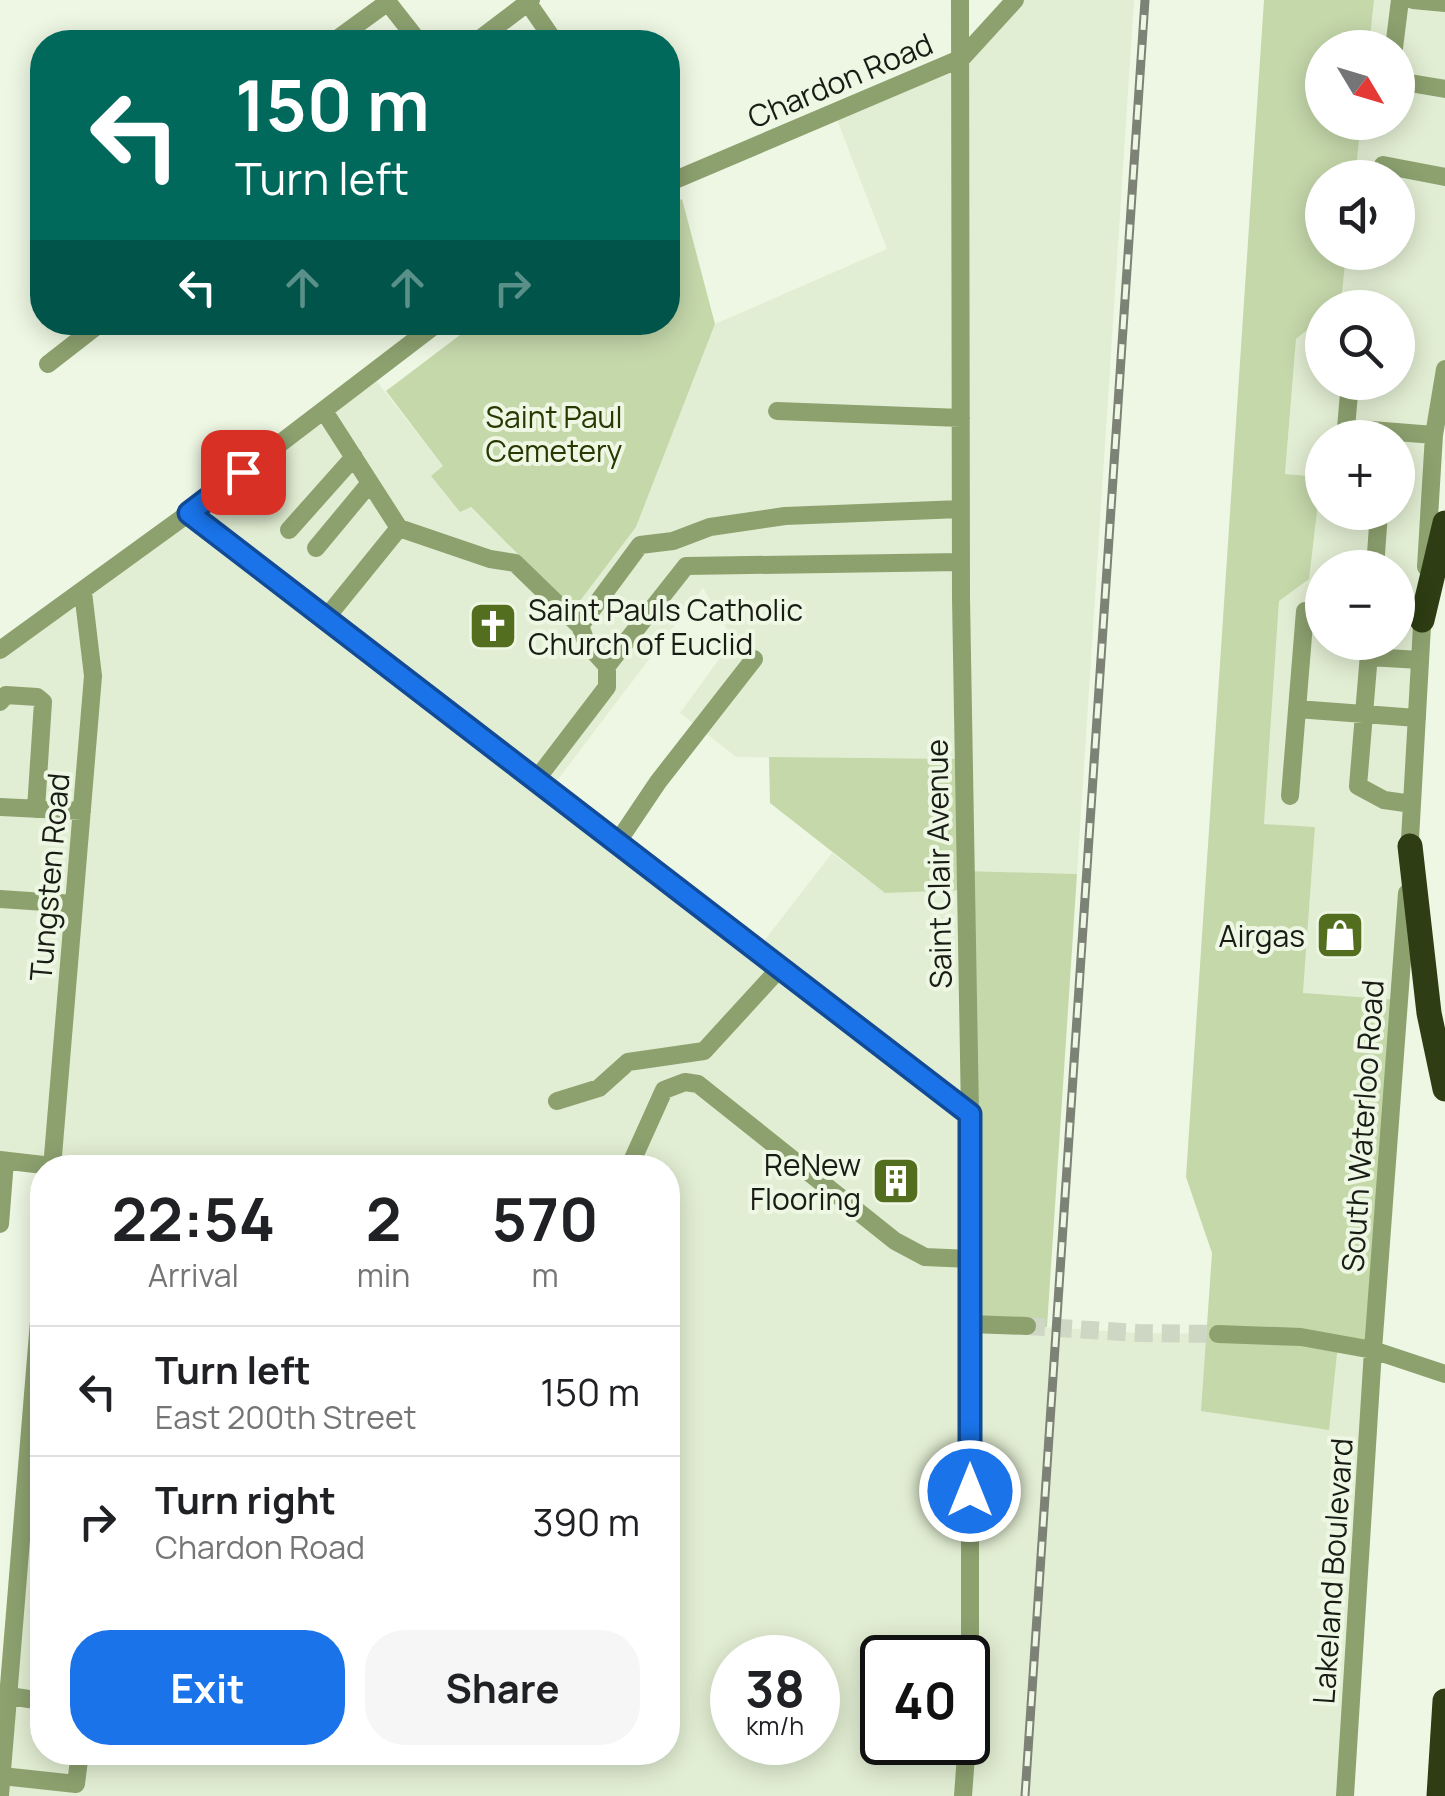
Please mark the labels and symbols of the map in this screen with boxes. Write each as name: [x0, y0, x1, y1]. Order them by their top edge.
street label: Chardon Road: [741, 23, 939, 137]
north arrow: [1305, 30, 1415, 140]
park label: Saint Paul Cemetery: [486, 396, 623, 471]
pin: [201, 430, 286, 515]
place label: Saint Pauls Catholic Church of Euclid: [528, 589, 803, 664]
church icon: Saint Pauls Catholic Church of Euclid: [467, 600, 519, 652]
street label: Saint Clair Avenue: [915, 739, 961, 989]
street label: Tungsten Road: [19, 771, 79, 983]
shop icon: Airgas: [1314, 909, 1366, 961]
place label: Airgas: [1219, 915, 1305, 956]
street label: South Waterloo Road: [1331, 979, 1393, 1273]
place label: ReNew Flooring: [750, 1144, 861, 1219]
building icon: ReNew Flooring: [870, 1155, 922, 1207]
street label: Lakeland Boulevard: [1302, 1437, 1362, 1705]
position arrow: [918, 1439, 1022, 1543]
speed limit sign: 40: [860, 1635, 990, 1765]

